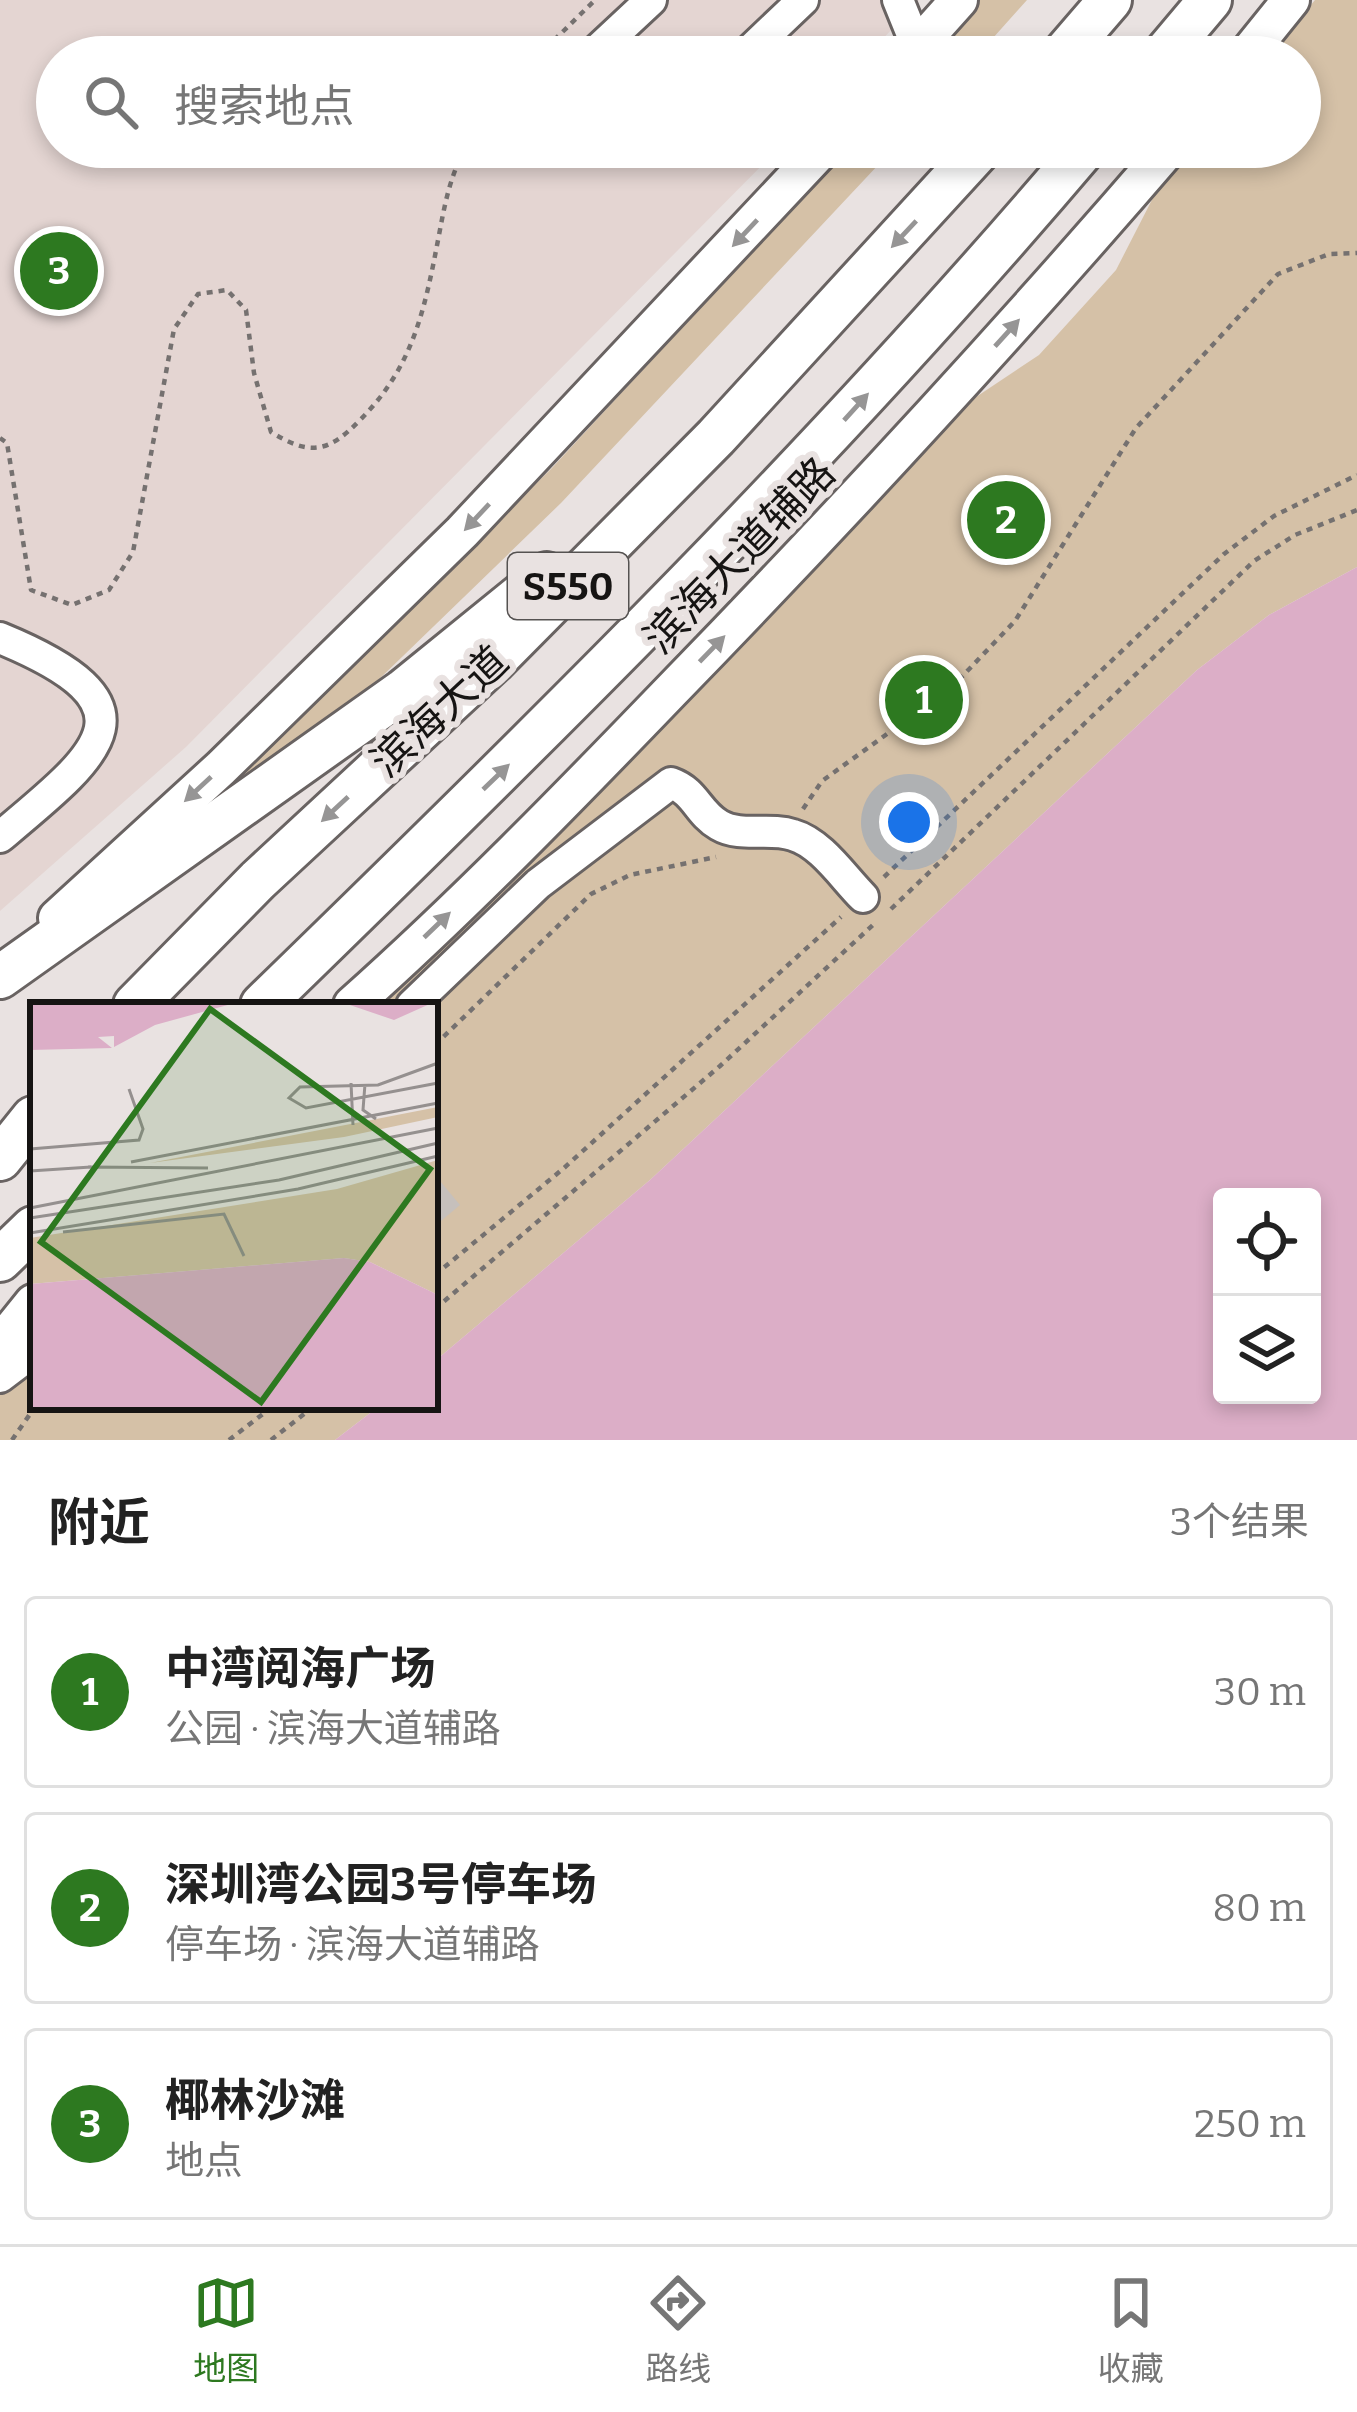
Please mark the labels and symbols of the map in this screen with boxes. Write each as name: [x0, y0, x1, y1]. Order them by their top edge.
one-way arrow: [731, 218, 759, 247]
one-way arrow: [891, 219, 919, 248]
pin: 3: [20, 226, 98, 316]
one-way arrow: [993, 319, 1020, 348]
one-way arrow: [841, 392, 869, 421]
street label: 滨海大道辅路: [634, 448, 845, 664]
pin: 2: [967, 475, 1045, 565]
one-way arrow: [464, 502, 492, 531]
road number: S550: [508, 553, 628, 619]
one-way arrow: [698, 635, 726, 664]
street label: 滨海大道: [361, 636, 518, 787]
pin: 1: [885, 655, 963, 745]
one-way arrow: [482, 763, 510, 791]
one-way arrow: [184, 774, 213, 802]
your location: [879, 792, 939, 852]
one-way arrow: [320, 795, 349, 823]
one-way arrow: [422, 911, 451, 939]
inset map: [30, 1002, 438, 1410]

